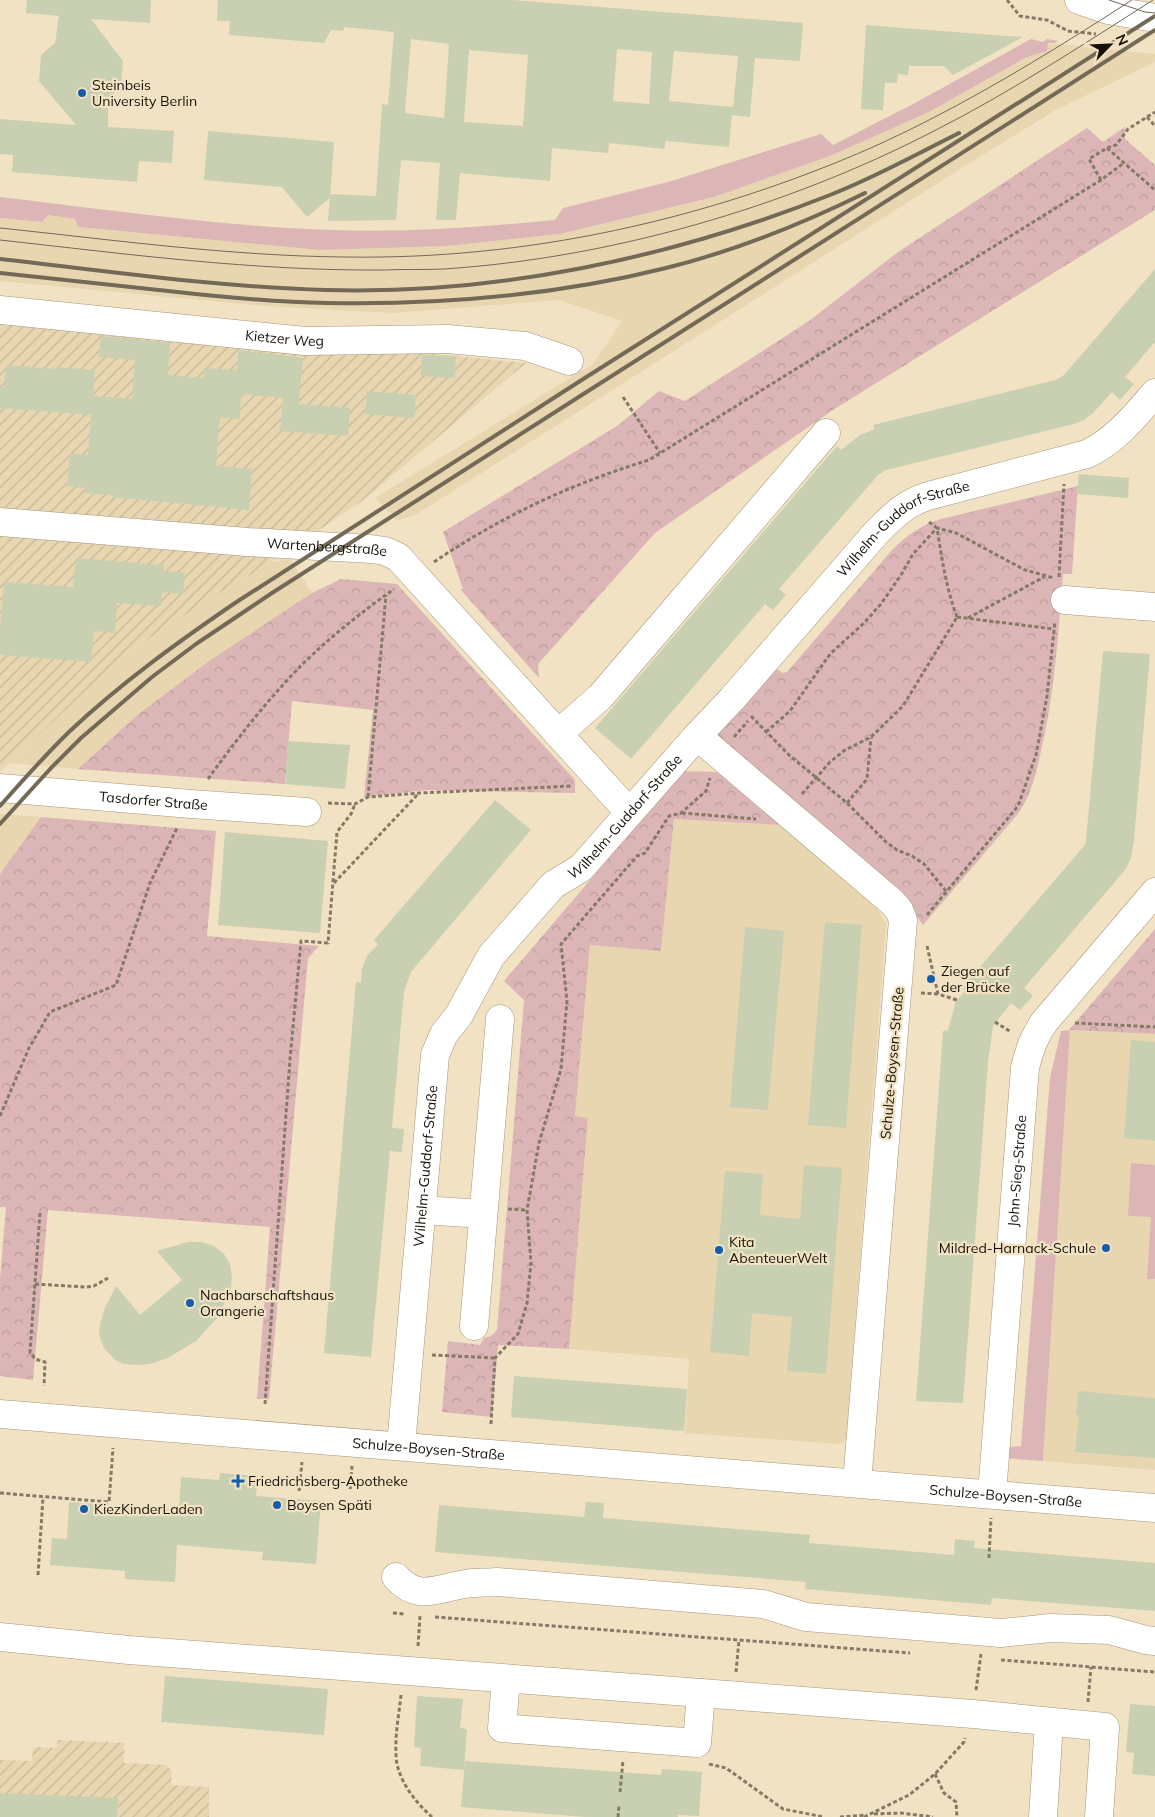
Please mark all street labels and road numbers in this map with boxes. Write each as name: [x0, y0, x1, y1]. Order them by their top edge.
street label: Kietzer Weg: [244, 326, 324, 350]
street label: Wilhelm-Guddorf-Straße: [833, 476, 971, 581]
street label: Wartenbergstraße: [266, 534, 388, 560]
street label: Wilhelm-Guddorf-Straße: [565, 751, 686, 883]
street label: Tasdorfer Straße: [98, 787, 208, 814]
street label: Schulze-Boysen-Straße: [876, 986, 908, 1140]
street label: Wilhelm-Guddorf-Straße: [409, 1084, 441, 1248]
street label: John-Sieg-Straße: [1004, 1114, 1030, 1228]
street label: Schulze-Boysen-Straße: [352, 1434, 506, 1464]
street label: Schulze-Boysen-Straße: [929, 1481, 1083, 1511]

